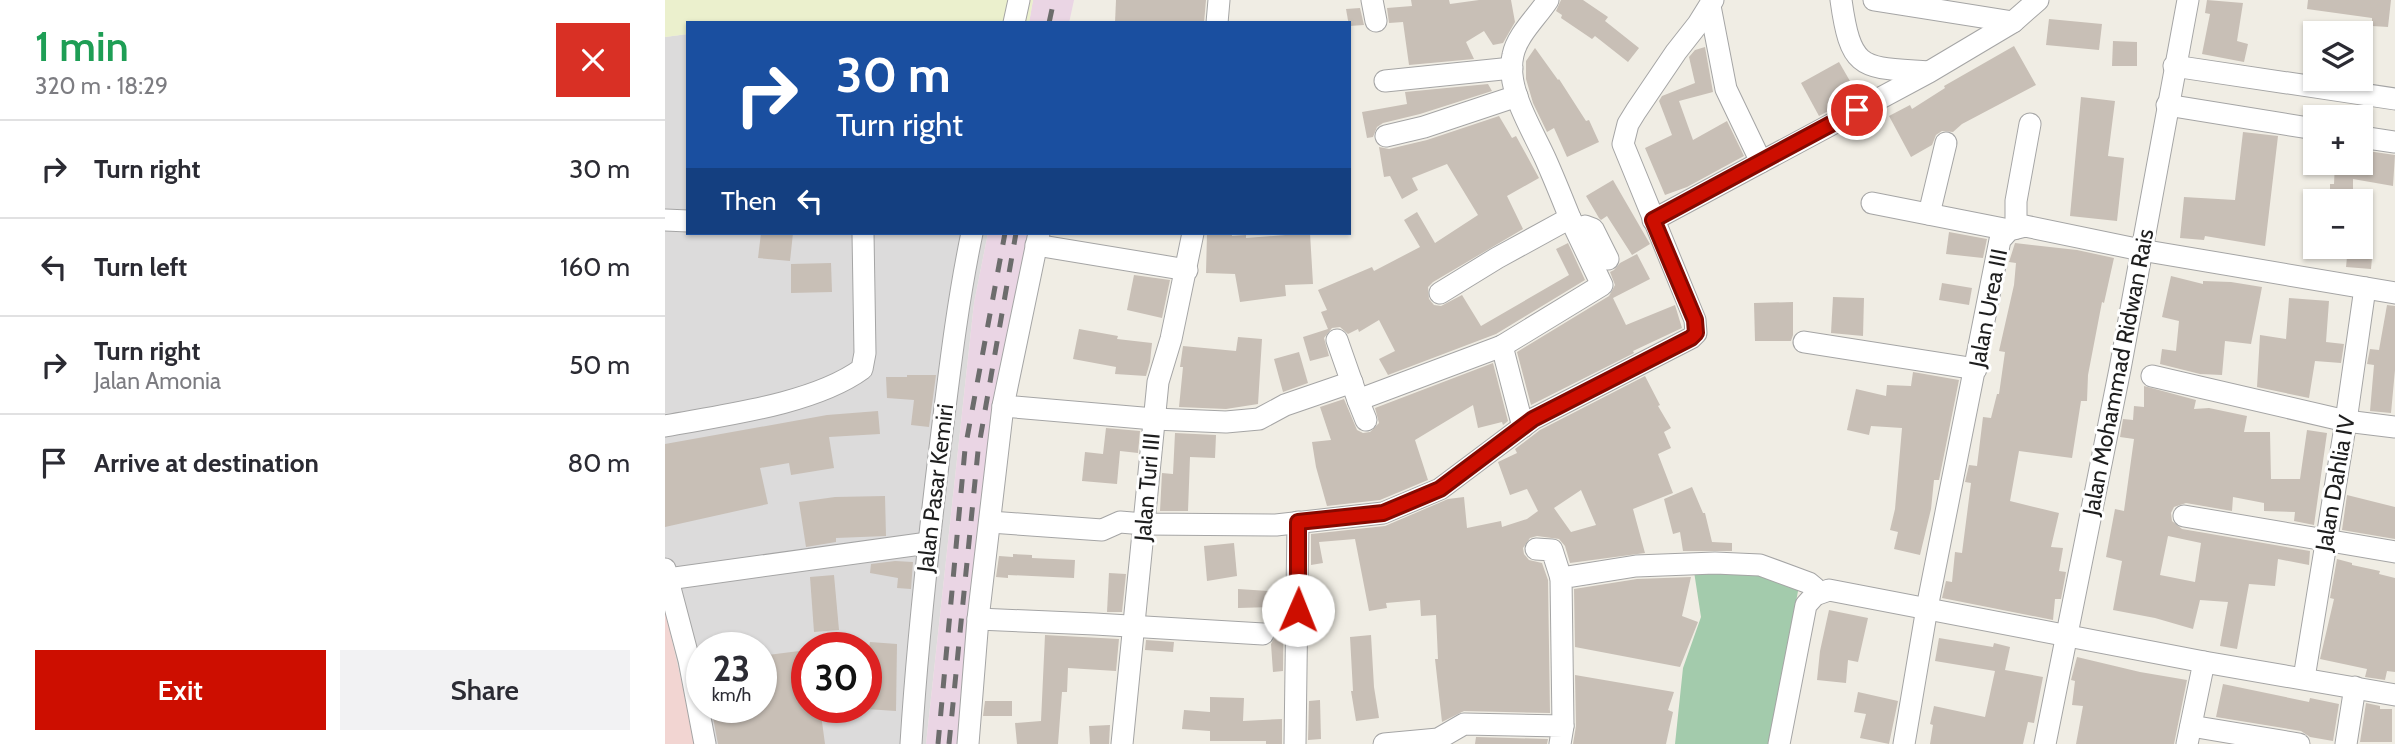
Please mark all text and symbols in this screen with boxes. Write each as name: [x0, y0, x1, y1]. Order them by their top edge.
text: 1 min: [35, 20, 129, 72]
map controls: [2303, 21, 2373, 259]
button: layers: [2303, 21, 2373, 91]
button: close: [556, 23, 630, 97]
text: 30 m: [836, 45, 951, 104]
icon: right: [721, 49, 812, 140]
text: 320 m · 18:29: [35, 72, 168, 100]
pin: [1827, 80, 1887, 140]
icon: arrive: [1838, 91, 1876, 129]
text: Turn right: [836, 105, 963, 144]
button: +: [2303, 105, 2373, 175]
icon: right: [35, 150, 73, 188]
text: Turn right: [94, 153, 200, 185]
text: 30 m: [569, 153, 630, 185]
icon: left: [791, 182, 829, 220]
text: Then: [721, 185, 777, 217]
button: −: [2303, 189, 2373, 259]
street label: Jalan Mohammad Ridwan Rais: [2076, 226, 2160, 519]
street label: Jalan Urea III: [1963, 246, 2013, 371]
icon: left: [35, 248, 73, 286]
text: Turn left: [94, 251, 187, 283]
text: 160 m: [560, 251, 630, 283]
text: Turn right: [94, 335, 200, 367]
icon: right: [35, 346, 73, 384]
text: 50 m: [569, 349, 630, 381]
text: Jalan Amonia: [94, 367, 221, 395]
street label: Jalan Pasar Kemiri: [911, 402, 959, 575]
street label: Jalan Dahlia IV: [2309, 413, 2361, 554]
street label: Jalan Turi III: [1128, 432, 1166, 543]
icon: arrive: [35, 444, 73, 482]
text: Arrive at destination: [94, 447, 319, 479]
text: 80 m: [567, 447, 630, 479]
position arrow: [1261, 573, 1335, 647]
speed limit sign: 30: [791, 632, 882, 723]
text: 23: [713, 647, 750, 690]
button: Exit: [35, 650, 326, 730]
button: Share: [340, 650, 630, 730]
text: km/h: [712, 684, 751, 706]

